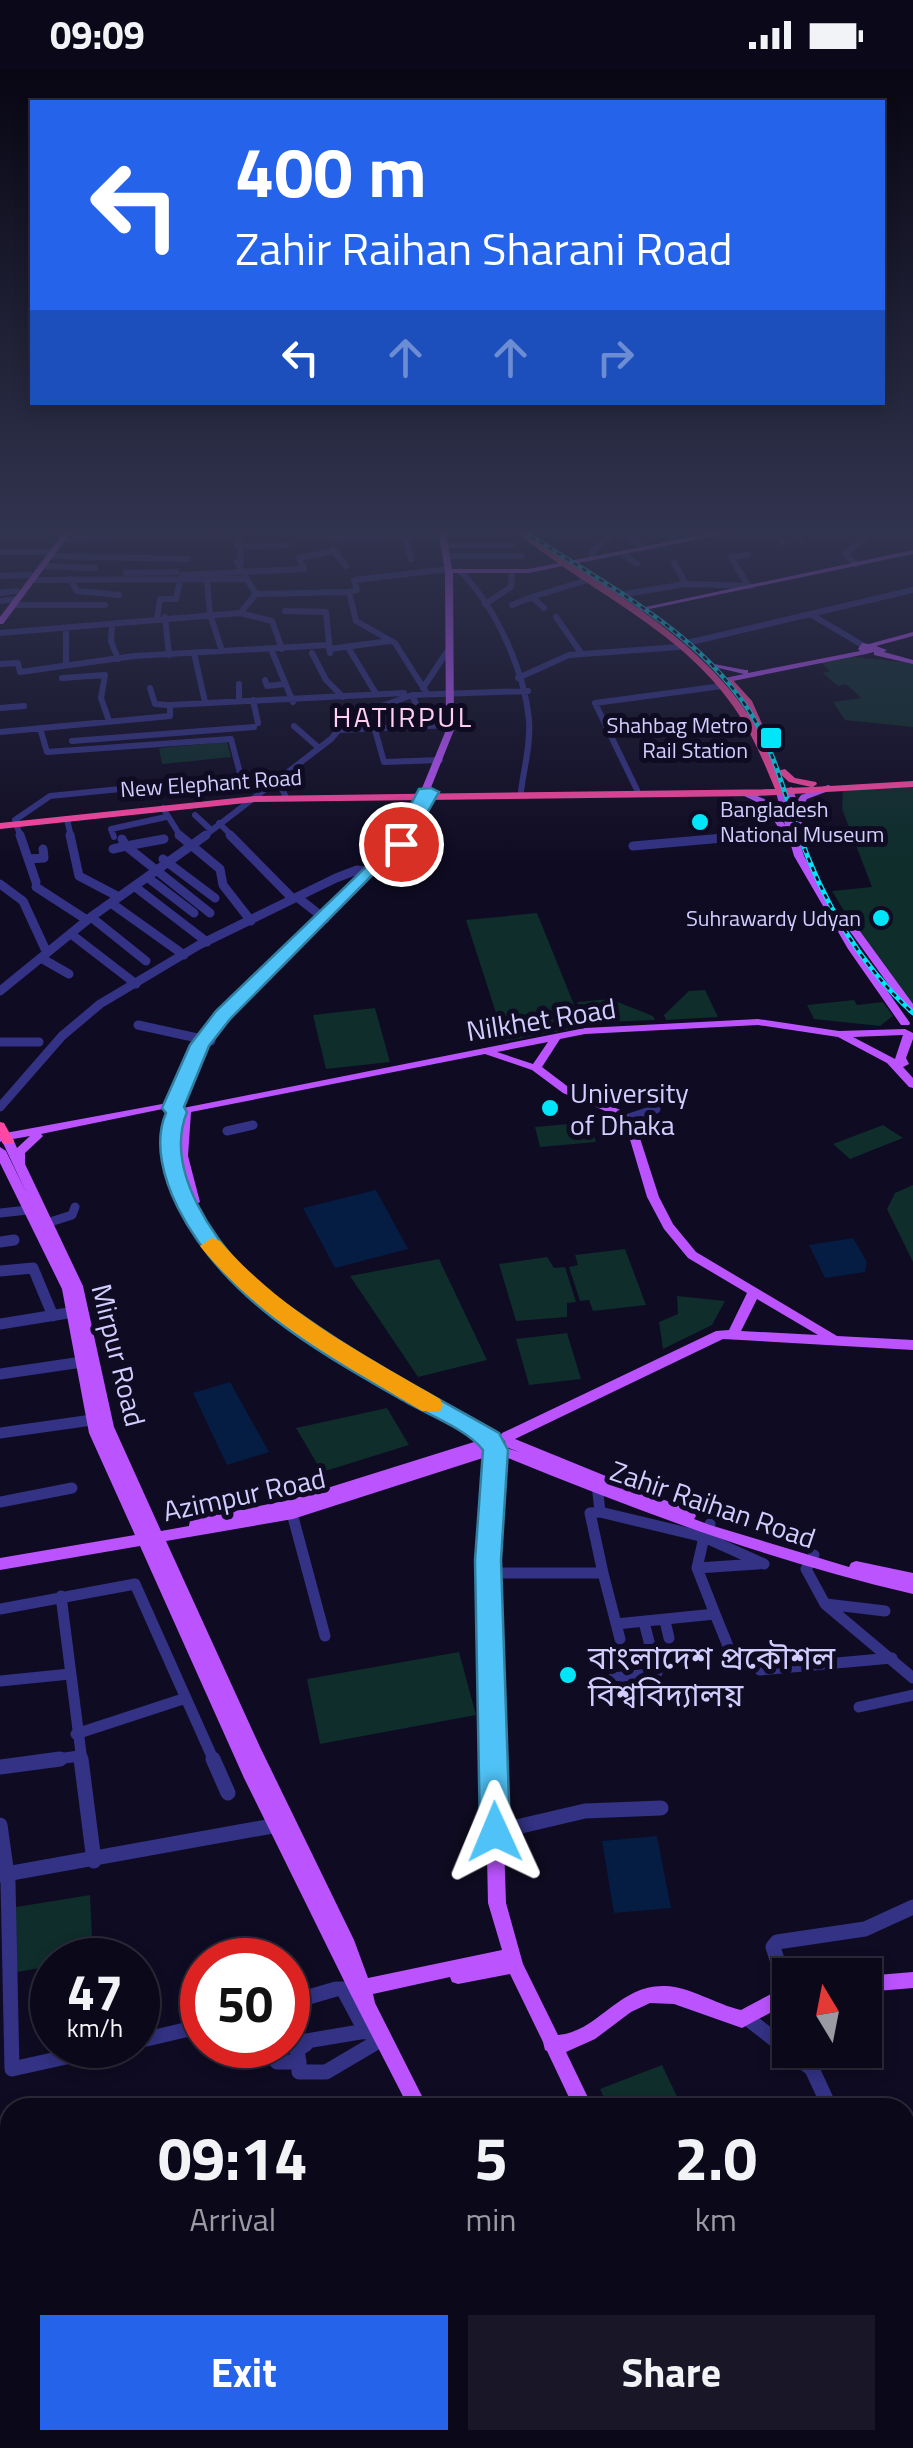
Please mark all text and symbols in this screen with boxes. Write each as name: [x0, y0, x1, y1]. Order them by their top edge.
text: 09:09: [50, 6, 145, 64]
text: 400 m: [235, 118, 427, 224]
icon: left: [70, 140, 200, 270]
text: Zahir Raihan Sharani Road: [235, 214, 733, 282]
icon: left: [273, 330, 328, 385]
icon: ahead: [378, 330, 433, 385]
icon: ahead: [483, 330, 538, 385]
icon: right: [588, 330, 643, 385]
district label: HATIRPUL: [332, 695, 474, 738]
place label: Shahbag Metro Rail Station: [607, 708, 748, 767]
marker: Shahbag Metro Rail Station: [758, 725, 784, 751]
street label: New Elephant Road: [119, 760, 303, 806]
place label: Bangladesh National Museum: [720, 792, 884, 851]
pin: [359, 802, 444, 887]
marker: Bangladesh National Museum: [689, 811, 711, 833]
icon: arrive: [374, 817, 429, 872]
place label: Suhrawardy Udyan: [686, 901, 861, 935]
marker: Suhrawardy Udyan: [870, 907, 892, 929]
street label: Nilkhet Road: [463, 986, 619, 1052]
place label: University of Dhaka: [570, 1071, 689, 1146]
marker: University of Dhaka: [539, 1097, 561, 1119]
street label: Mirpur Road: [81, 1279, 157, 1431]
street label: Zahir Raihan Road: [605, 1449, 821, 1559]
street label: Azimpur Road: [159, 1456, 329, 1532]
place label: বাংলাদেশ প্রকৌশল বিশ্ববিদ্যালয়: [587, 1633, 836, 1718]
marker: বাংলাদেশ প্রকৌশল বিশ্ববিদ্যালয়: [557, 1664, 579, 1686]
position arrow: [443, 1780, 547, 1884]
speed limit sign: 50: [180, 1938, 310, 2068]
text: 47: [67, 1953, 123, 2029]
north arrow: [772, 1958, 882, 2068]
map controls: [772, 1958, 882, 2068]
text: km/h: [67, 2009, 123, 2047]
text: 09:14: [158, 2112, 308, 2203]
text: 5: [474, 2112, 508, 2203]
text: 2.0: [674, 2112, 757, 2203]
text: Arrival: [189, 2195, 276, 2243]
text: min: [466, 2195, 517, 2243]
text: km: [695, 2195, 737, 2243]
button: Exit: [40, 2315, 448, 2430]
button: Share: [468, 2315, 875, 2430]

